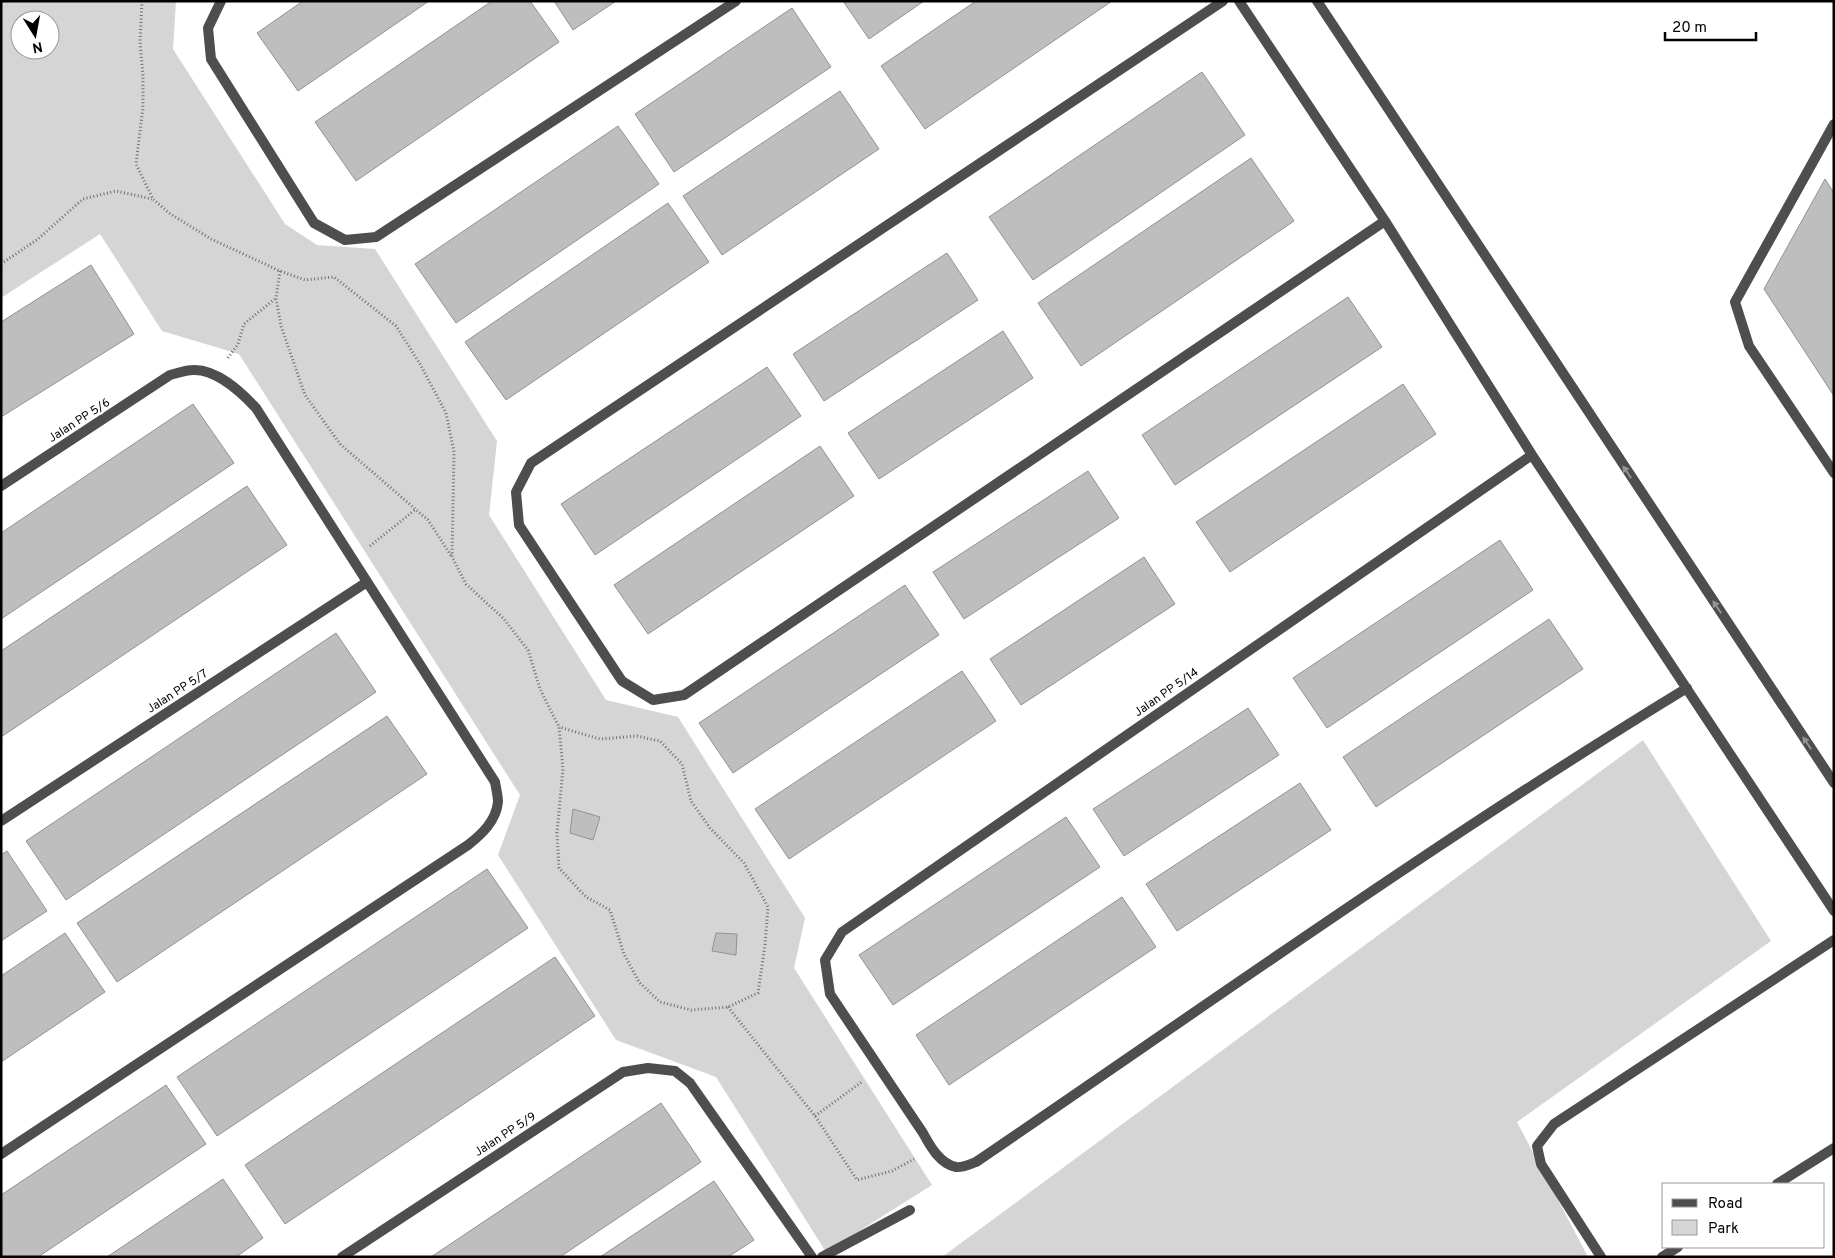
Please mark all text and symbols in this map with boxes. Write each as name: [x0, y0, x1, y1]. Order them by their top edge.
north arrow: [10, 10, 60, 60]
scale bar: [1665, 10, 1756, 42]
text: 20 m: [1672, 19, 1707, 38]
text: N: [31, 37, 44, 56]
street label: Jalan PP 5/6: [46, 395, 113, 447]
one-way arrow: [1622, 465, 1632, 478]
one-way arrow: [1712, 601, 1722, 614]
street label: Jalan PP 5/14: [1131, 665, 1202, 721]
street label: Jalan PP 5/7: [144, 666, 211, 718]
one-way arrow: [1802, 736, 1812, 749]
street label: Jalan PP 5/9: [472, 1109, 539, 1161]
legend: [1662, 1183, 1825, 1248]
text: Road: [1708, 1195, 1743, 1214]
text: Park: [1708, 1220, 1739, 1239]

